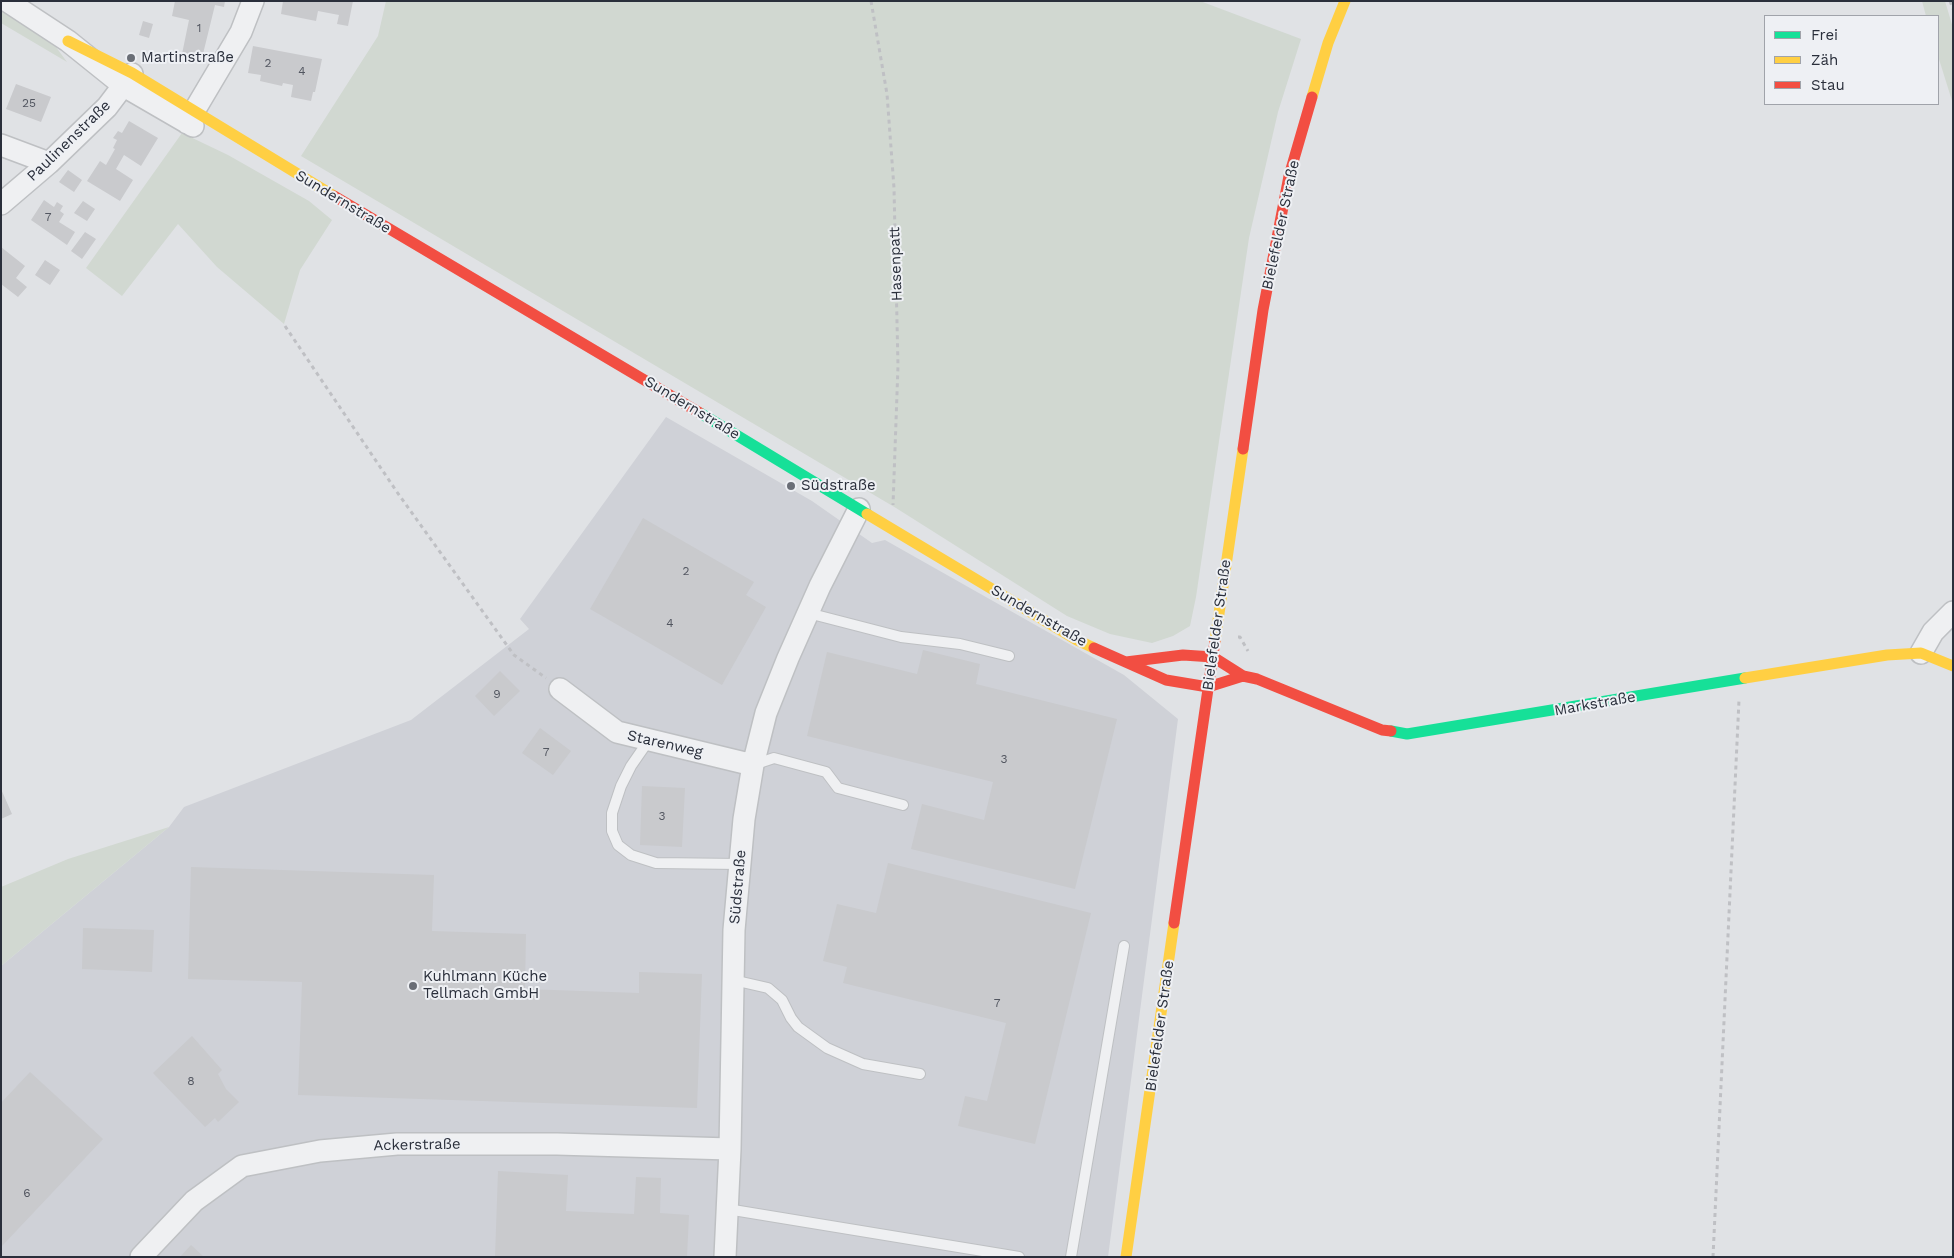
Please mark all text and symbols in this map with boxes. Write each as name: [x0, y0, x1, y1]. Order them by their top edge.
legend: [1764, 15, 1939, 105]
house number: 1: [197, 21, 201, 35]
text: Frei: [1811, 26, 1838, 44]
place label: Martinstraße: [141, 49, 234, 67]
text: Zäh: [1811, 51, 1838, 69]
marker: Martinstraße: [125, 52, 137, 64]
house number: 2: [265, 56, 271, 70]
house number: 4: [298, 64, 306, 78]
text: Stau: [1811, 76, 1845, 94]
house number: 25: [22, 96, 36, 110]
street label: Paulinenstraße: [23, 97, 115, 185]
street label: Bielefelder Straße: [1258, 159, 1304, 291]
street label: Sundernstraße: [292, 166, 394, 238]
house number: 7: [45, 210, 51, 224]
street label: Hasenpatt: [886, 226, 906, 302]
street label: Sundernstraße: [641, 372, 743, 444]
place label: Südstraße: [801, 477, 876, 495]
marker: Südstraße: [785, 480, 797, 492]
street label: Bielefelder Straße: [1199, 558, 1235, 692]
house number: 2: [683, 564, 689, 578]
street label: Sundernstraße: [988, 581, 1090, 651]
house number: 4: [666, 616, 674, 630]
house number: 9: [493, 687, 501, 701]
street label: Markstraße: [1553, 688, 1637, 720]
street label: Starenweg: [625, 727, 705, 761]
house number: 7: [543, 745, 549, 759]
house number: 3: [1001, 752, 1007, 766]
house number: 3: [659, 809, 665, 823]
street label: Südstraße: [726, 849, 750, 925]
street label: Bielefelder Straße: [1142, 959, 1178, 1093]
place label: Kuhlmann Küche Tellmach GmbH: [423, 968, 547, 1003]
marker: Kuhlmann Küche Tellmach GmbH: [407, 980, 419, 992]
house number: 7: [994, 996, 1000, 1010]
house number: 8: [187, 1074, 195, 1088]
street label: Ackerstraße: [373, 1135, 461, 1155]
house number: 6: [23, 1186, 31, 1200]

